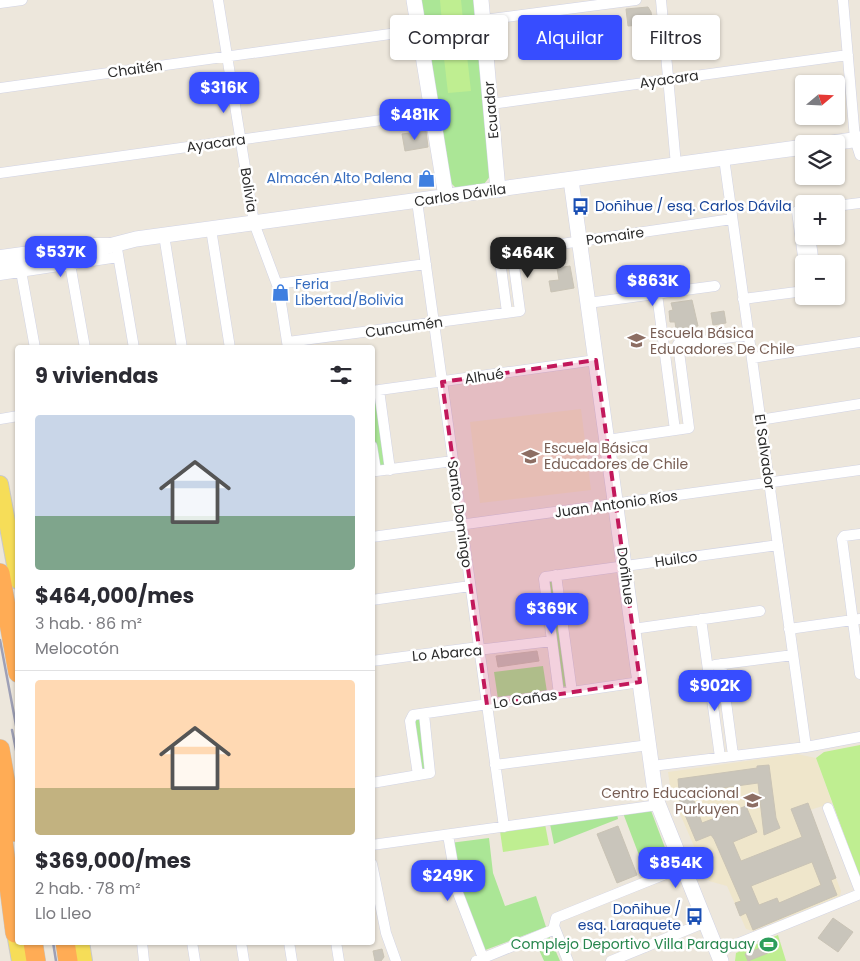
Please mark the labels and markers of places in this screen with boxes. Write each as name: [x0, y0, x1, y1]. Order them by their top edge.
pin: $316K: [189, 72, 259, 114]
pin: $481K: [380, 98, 450, 141]
place label: Almacén Alto Palena: [267, 168, 412, 188]
shop icon: Almacén Alto Palena: [416, 168, 436, 188]
bus stop icon: Doñihue / esq. Carlos Dávila: [571, 196, 591, 216]
place label: Doñihue / esq. Carlos Dávila: [595, 196, 792, 216]
pin: $537K: [26, 236, 96, 278]
pin: $464K: [493, 236, 563, 279]
pin: $863K: [618, 264, 688, 307]
place label: Feria Libertad/Bolivia: [295, 274, 404, 310]
shop icon: Feria Libertad/Bolivia: [271, 282, 291, 302]
place label: Escuela Básica Educadores De Chile: [650, 323, 795, 359]
school or university icon: Escuela Básica Educadores De Chile: [626, 331, 646, 351]
place label: Escuela Básica Educadores de Chile: [544, 438, 688, 474]
school or university icon: Escuela Básica Educadores de Chile: [520, 446, 540, 466]
pin: $369K: [517, 592, 587, 635]
pin: $902K: [680, 670, 750, 712]
place label: Centro Educacional Purkuyen: [601, 783, 739, 819]
school or university icon: Centro Educacional Purkuyen: [743, 791, 763, 811]
pin: $854K: [641, 846, 711, 889]
pin: $249K: [413, 860, 483, 902]
place label: Doñihue / esq. Laraquete: [578, 899, 681, 935]
bus stop icon: Doñihue / esq. Laraquete: [685, 907, 705, 927]
place label: Complejo Deportivo Villa Paraguay: [511, 934, 755, 954]
sports icon: Complejo Deportivo Villa Paraguay: [759, 934, 779, 954]

